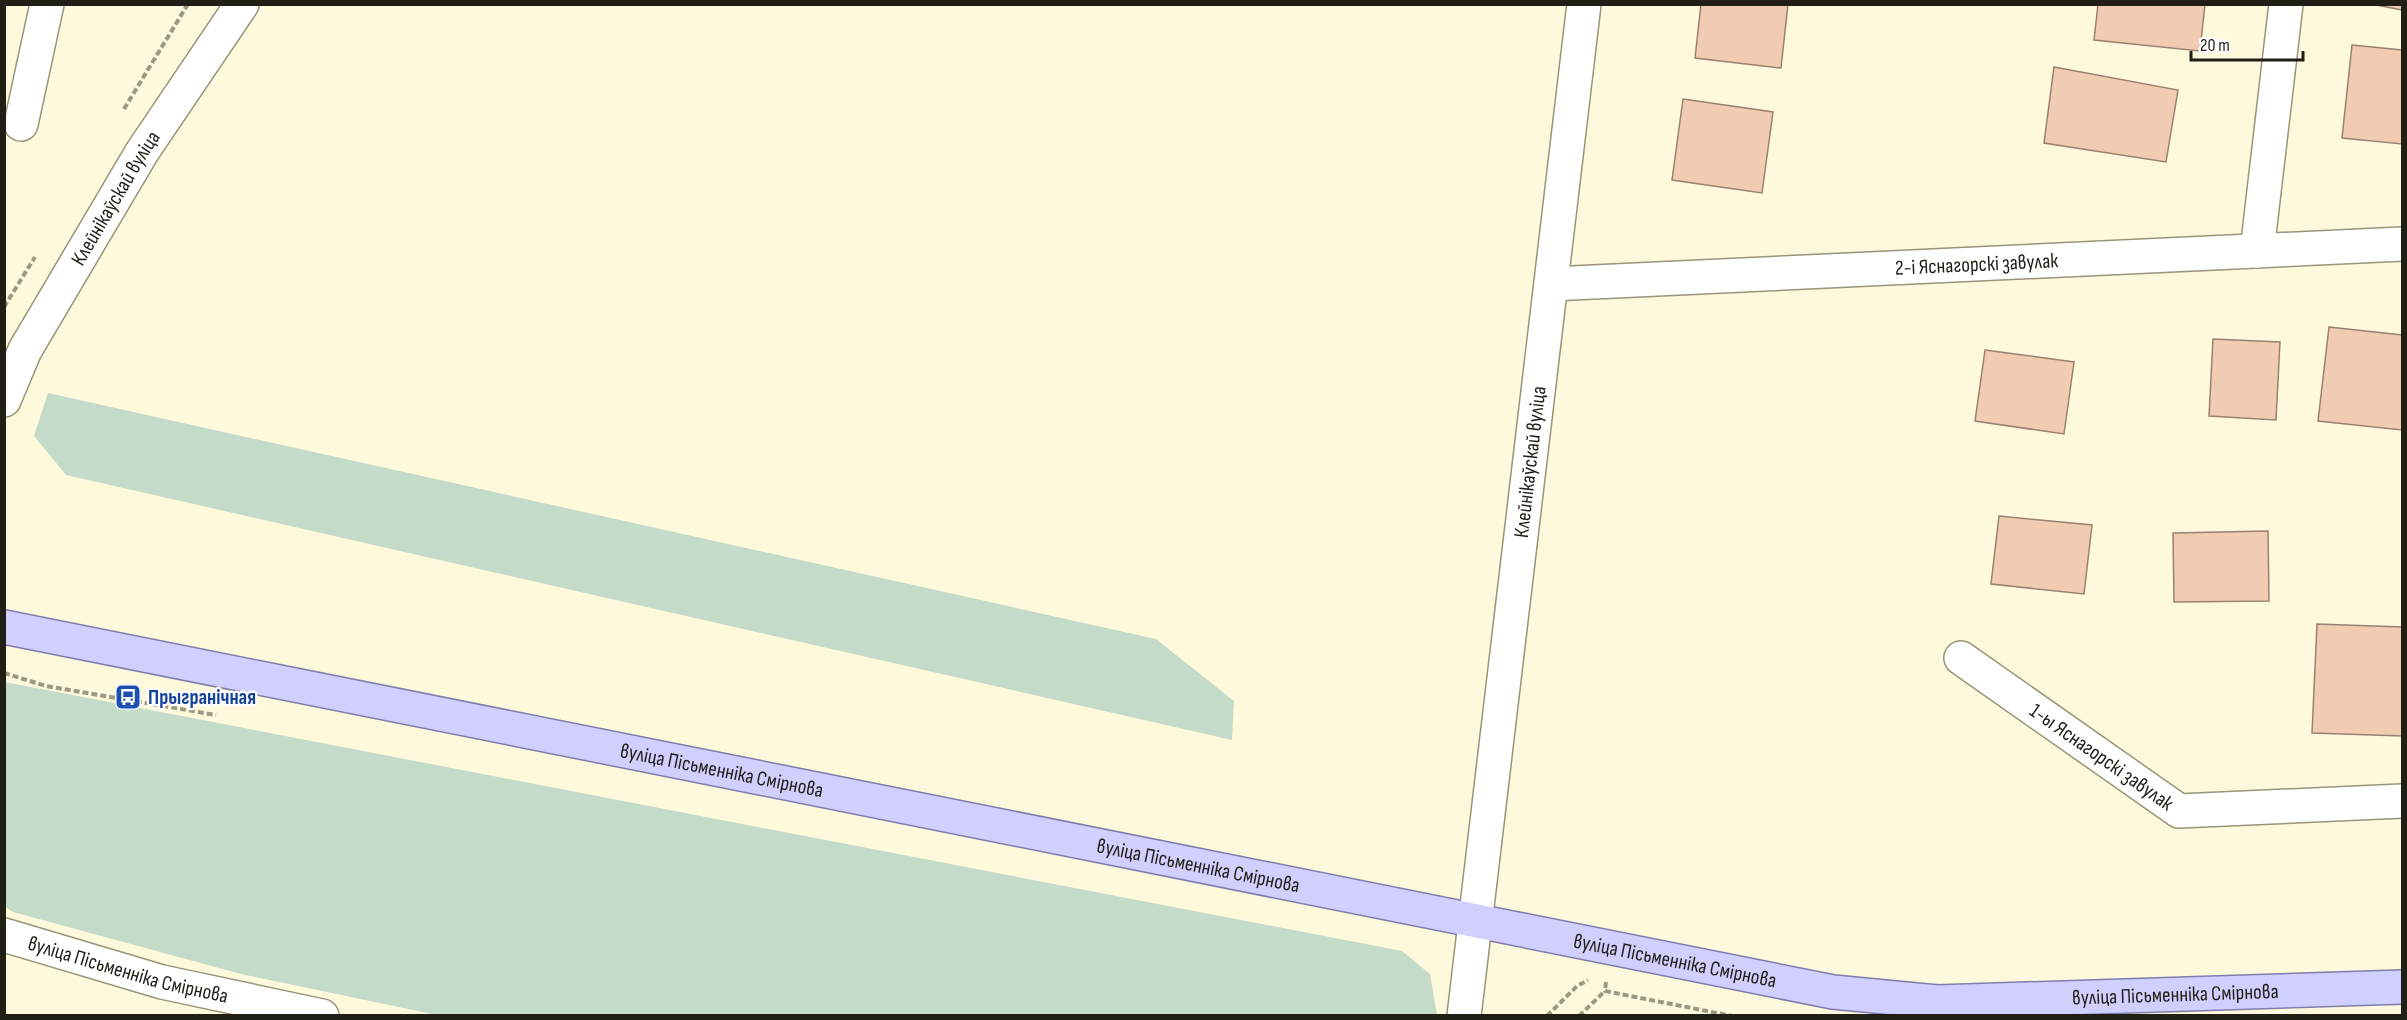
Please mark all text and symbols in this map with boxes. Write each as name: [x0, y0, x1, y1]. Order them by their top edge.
scale bar: [2191, 24, 2304, 62]
text: 20 m: [2200, 35, 2230, 56]
street label: Клейнікаўскай вуліца: [66, 126, 166, 270]
street label: 2-і Яснагорскі завулак: [1894, 248, 2059, 281]
street label: Клейнікаўскай вуліца: [1509, 385, 1552, 539]
bus stop icon: Прыгранічная: [113, 682, 143, 712]
place label: Прыгранічная: [148, 685, 256, 710]
street label: 1-ы Яснагорскі завулак: [2025, 698, 2178, 816]
street label: вуліца Пісьменніка Смірнова: [618, 738, 825, 803]
street label: вуліца Пісьменніка Смірнова: [1095, 833, 1302, 898]
street label: вуліца Пісьменніка Смірнова: [1571, 929, 1779, 993]
street label: вуліца Пісьменніка Смірнова: [25, 931, 230, 1009]
street label: вуліца Пісьменніка Смірнова: [2072, 979, 2279, 1011]

